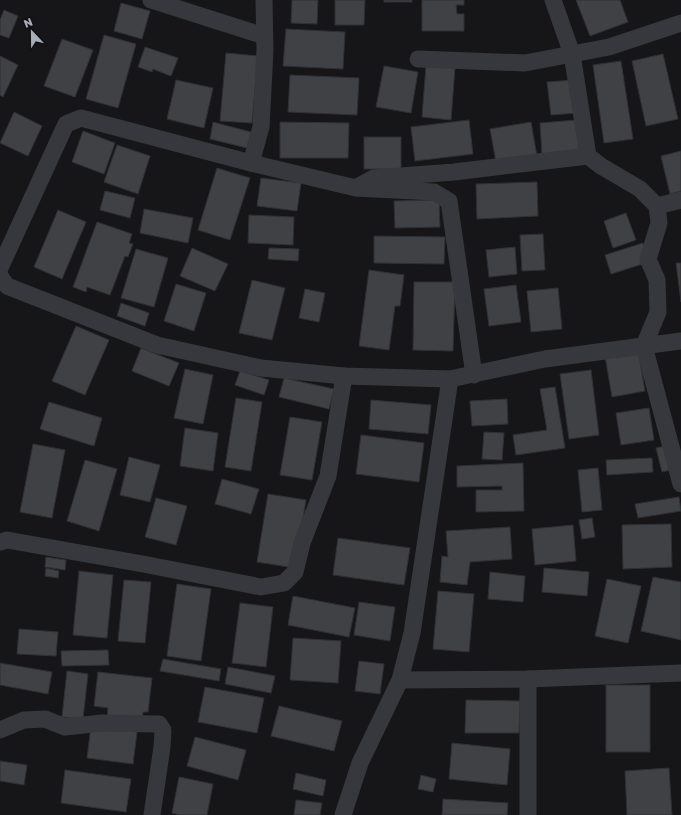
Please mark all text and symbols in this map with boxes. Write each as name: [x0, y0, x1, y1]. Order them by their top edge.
north arrow: [12, 12, 52, 52]
text: N: [22, 15, 34, 30]

